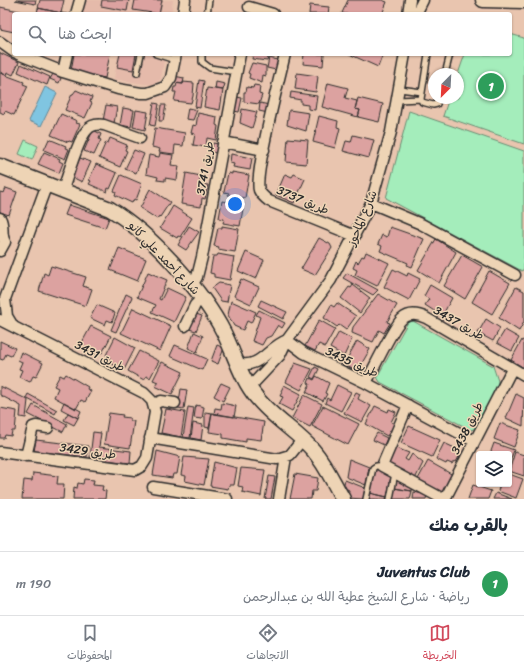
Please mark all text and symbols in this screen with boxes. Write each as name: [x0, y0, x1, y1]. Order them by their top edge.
search box: [12, 12, 512, 56]
text: ابحث هنا: [58, 21, 112, 47]
icon: search: [26, 23, 48, 45]
north arrow: [428, 68, 464, 104]
pin: 1: [478, 71, 504, 101]
street label: طريق 3741: [189, 139, 221, 197]
street label: طريق 3737: [273, 179, 333, 221]
street label: شارع الماحوز: [340, 186, 384, 250]
your location: [225, 194, 245, 214]
street label: شارع أحمد علي كانو: [122, 215, 205, 300]
street label: طريق 3437: [429, 300, 489, 346]
street label: طريق 3431: [71, 334, 129, 378]
street label: طريق 3435: [322, 340, 382, 384]
street label: طريق 3438: [444, 398, 490, 458]
street label: طريق 3429: [58, 436, 118, 466]
map controls: [476, 451, 512, 487]
button: layers: [476, 451, 512, 487]
text: بالقرب منك: [429, 510, 508, 540]
text: Juventus Club: [378, 559, 470, 585]
text: 190 m: [16, 572, 51, 595]
text: 1: [492, 572, 498, 595]
text: رياضة · شارع الشيخ عطية الله بن عبدالرحمن: [243, 585, 470, 608]
tab: المحفوظات: [67, 622, 112, 665]
tab: الاتجاهات: [246, 622, 289, 665]
tab: الخريطة: [423, 622, 457, 665]

